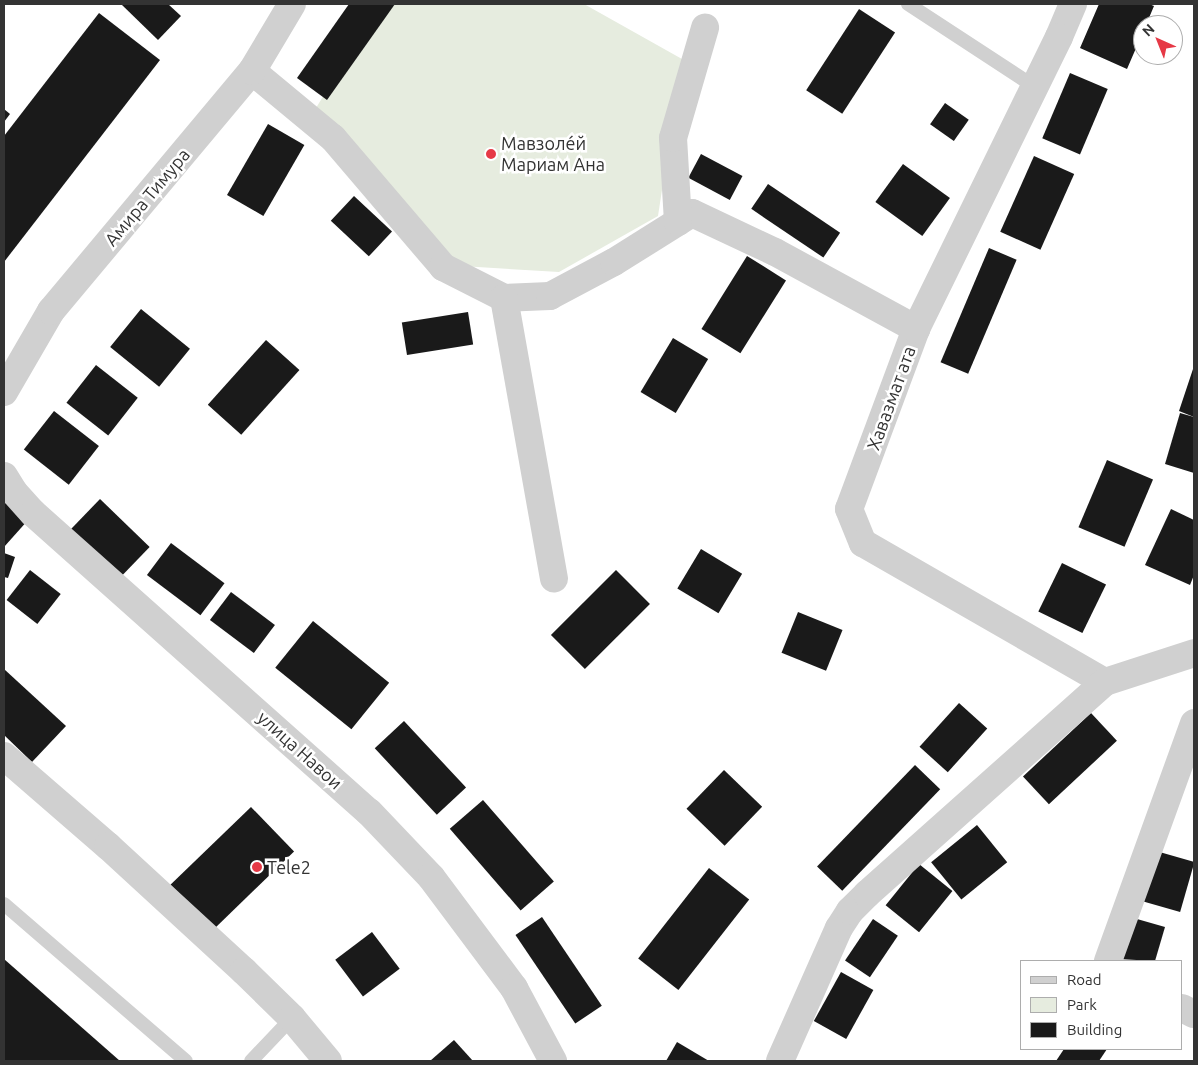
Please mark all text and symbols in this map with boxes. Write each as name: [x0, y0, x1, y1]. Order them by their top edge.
north arrow: [1133, 15, 1183, 65]
text: N: [1139, 21, 1158, 39]
place label: Мавзоле́й Мариам Ана: [501, 133, 605, 176]
street label: Амира Тимура: [100, 144, 194, 250]
marker: Мавзоле́й Мариам Ана: [485, 148, 497, 160]
street label: Хавазмат ата: [862, 343, 920, 453]
street label: улица Навои: [253, 706, 347, 794]
place label: Tele2: [267, 856, 311, 878]
marker: Tele2: [251, 861, 263, 873]
legend: [1020, 960, 1183, 1050]
text: Road: [1067, 971, 1102, 988]
text: Park: [1067, 996, 1097, 1013]
text: Building: [1067, 1021, 1122, 1038]

